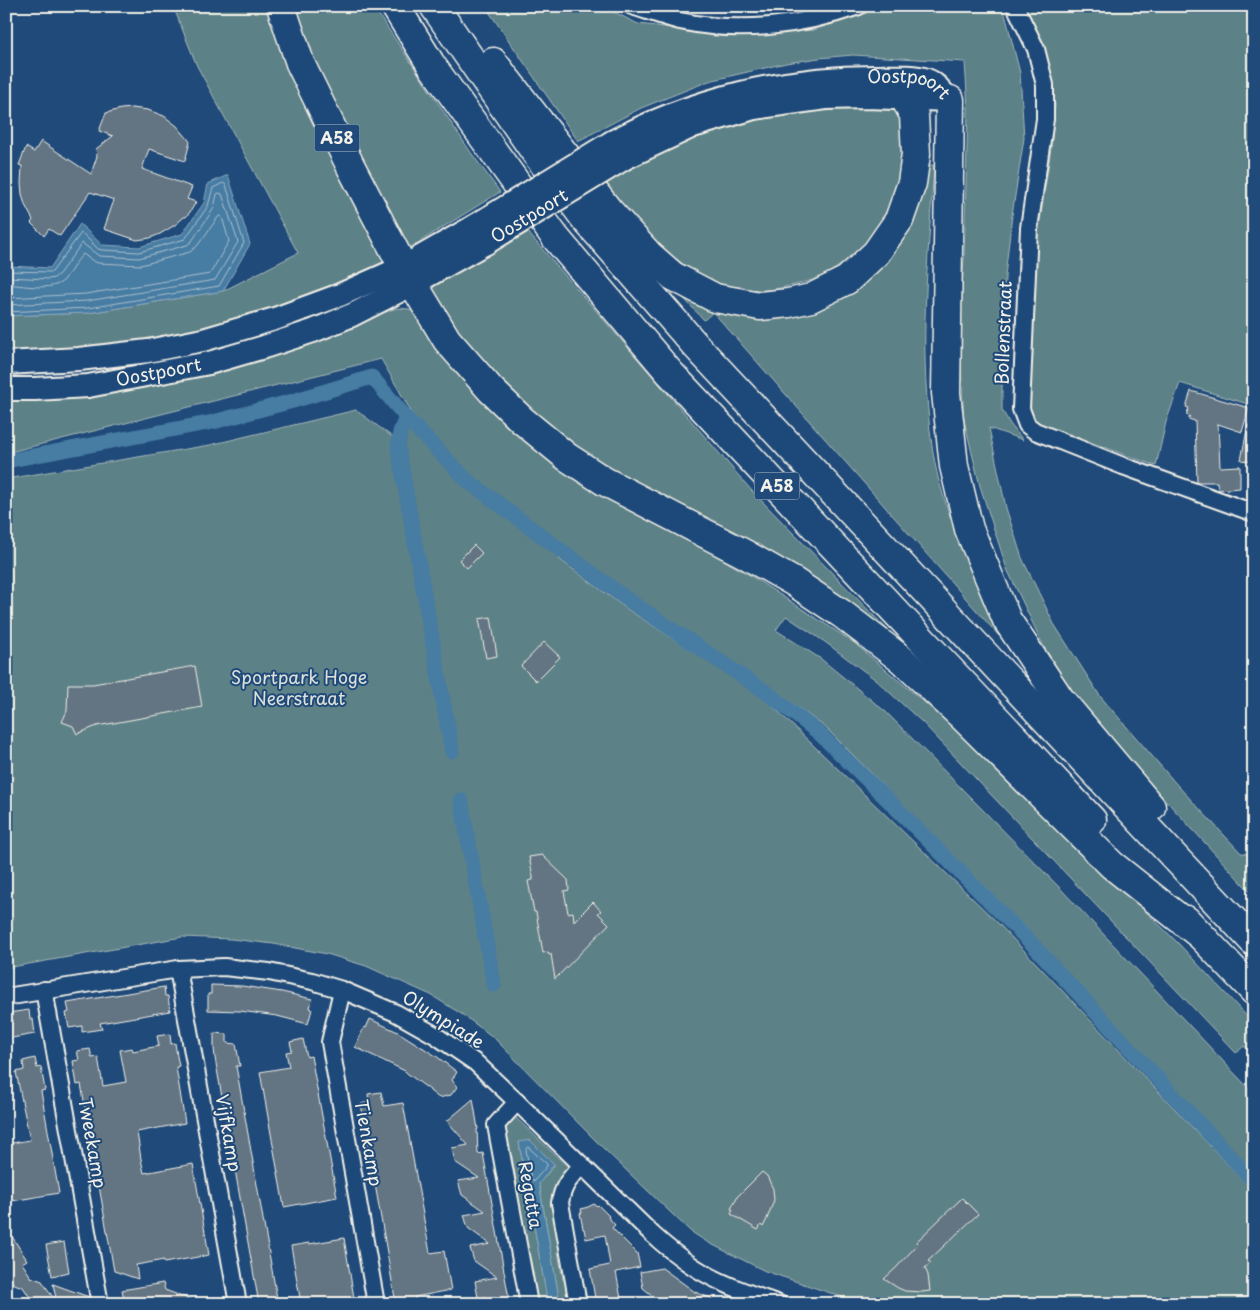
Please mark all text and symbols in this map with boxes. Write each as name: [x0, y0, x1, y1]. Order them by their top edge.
street label: Oostpoort: [867, 62, 958, 105]
road number: A58: [314, 125, 360, 152]
street label: Oostpoort: [485, 181, 573, 249]
street label: Bollenstraat: [987, 281, 1018, 385]
street label: Oostpoort: [113, 350, 203, 392]
road number: A58: [754, 472, 800, 500]
park label: Sportpark Hoge Neerstraat: [231, 663, 367, 711]
street label: Olympiade: [398, 983, 490, 1055]
street label: Vijfkamp: [209, 1092, 250, 1174]
street label: Tweekamp: [72, 1095, 115, 1190]
street label: Tienkamp: [349, 1097, 390, 1188]
street label: Regatta: [512, 1159, 551, 1231]

